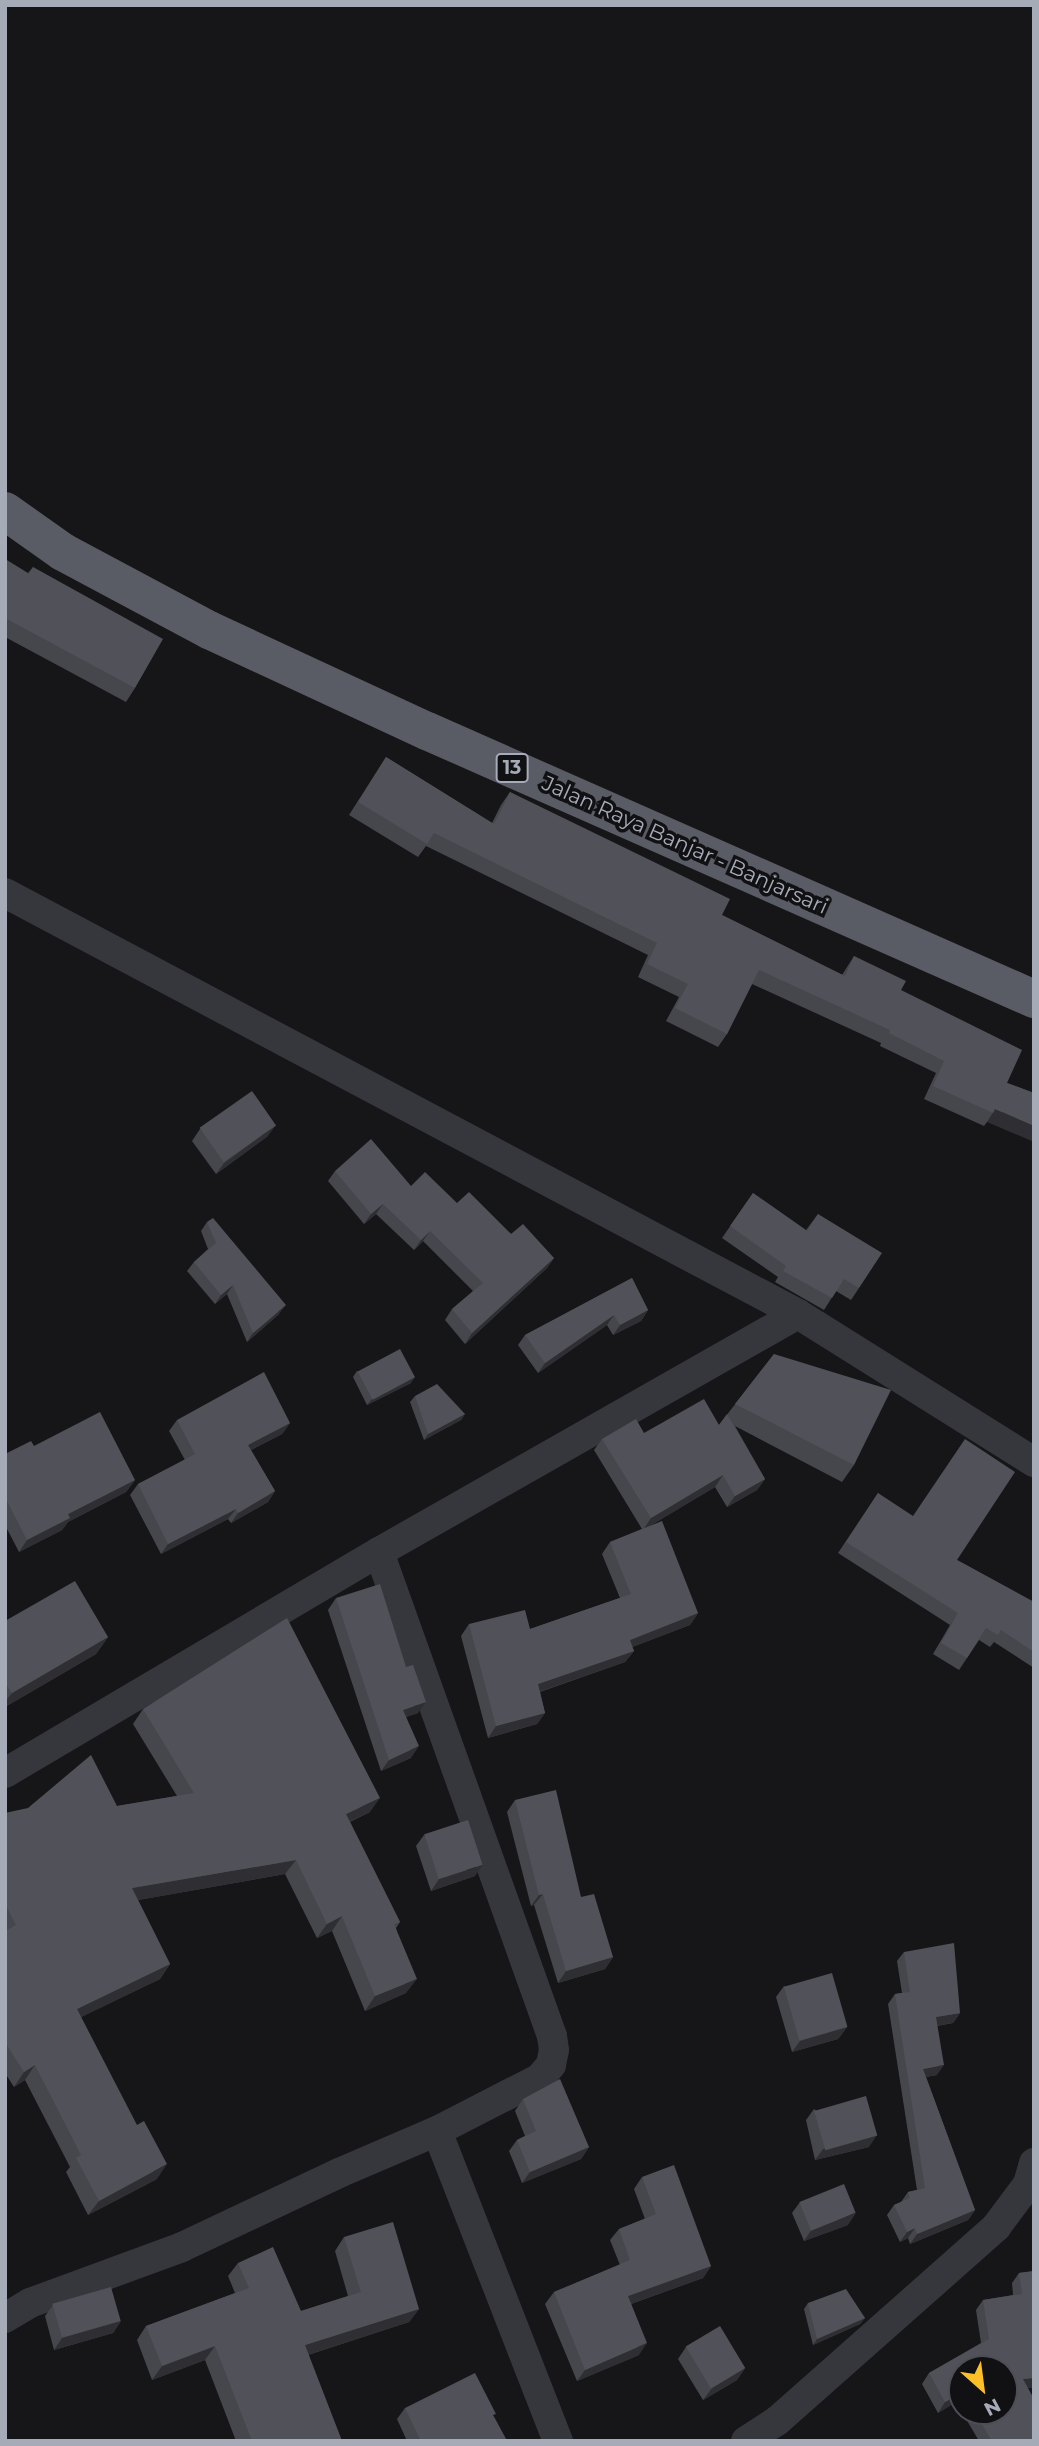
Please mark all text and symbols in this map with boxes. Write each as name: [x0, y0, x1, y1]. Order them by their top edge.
road number: 13: [494, 752, 530, 783]
street label: Jalan Raya Banjar - Banjarsari: [538, 770, 832, 920]
north arrow: [948, 2355, 1018, 2425]
text: N: [980, 2393, 1004, 2421]

